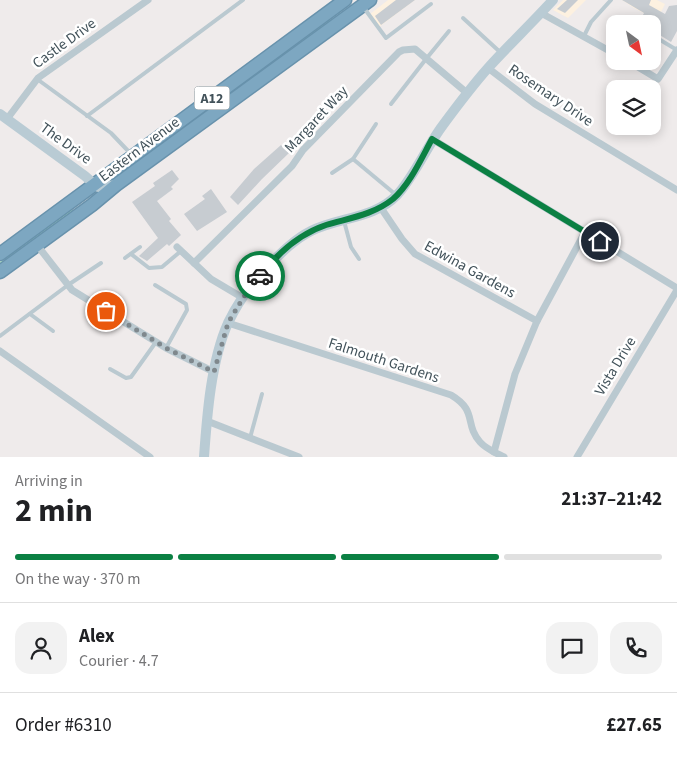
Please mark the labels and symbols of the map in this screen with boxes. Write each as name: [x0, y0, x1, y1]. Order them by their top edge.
street label: Castle Drive: [28, 13, 100, 74]
north arrow: [606, 15, 661, 70]
street label: Rosemary Drive: [504, 59, 597, 132]
street label: Margaret Way: [280, 81, 353, 158]
road number: A12: [194, 86, 230, 110]
street label: Eastern Avenue: [94, 112, 184, 187]
street label: The Drive: [36, 118, 96, 169]
pin: [579, 220, 621, 262]
street label: Edwina Gardens: [420, 236, 519, 303]
courier: [235, 251, 285, 301]
pin: [85, 290, 127, 332]
street label: Falmouth Gardens: [326, 333, 442, 388]
street label: Vista Drive: [590, 333, 641, 400]

